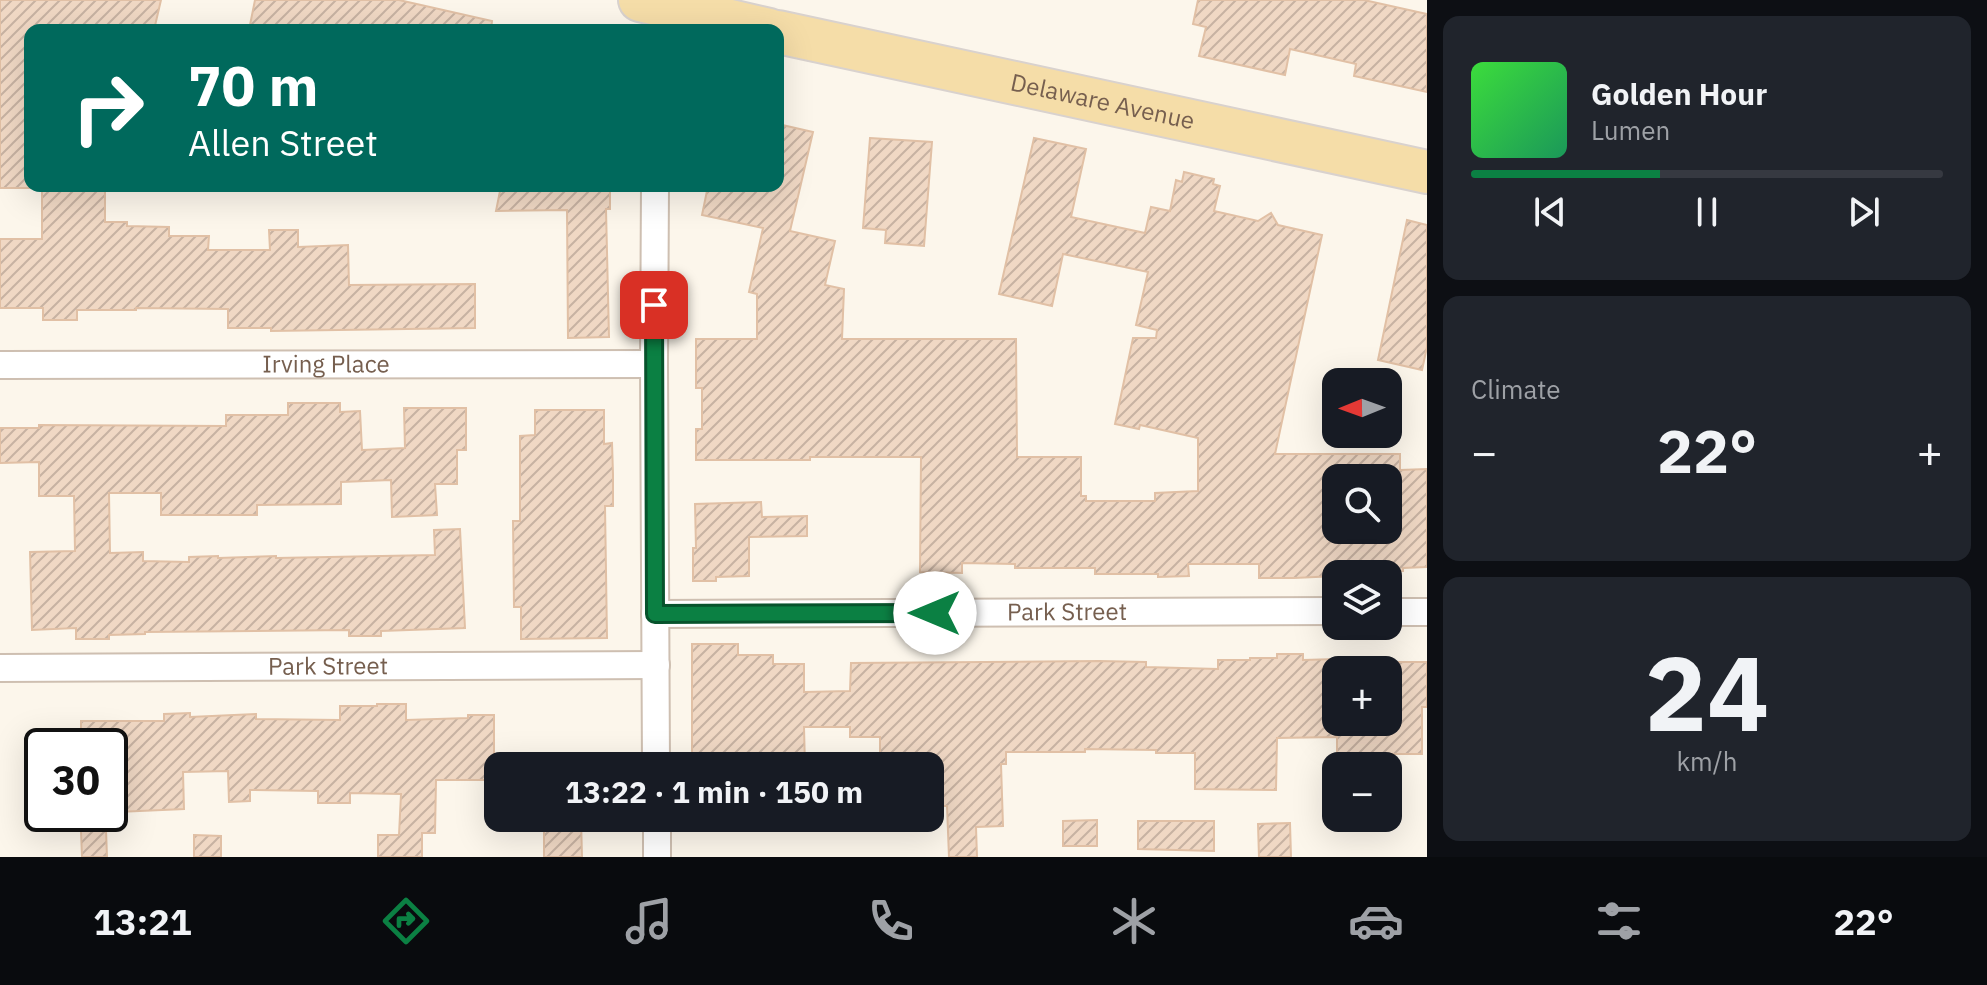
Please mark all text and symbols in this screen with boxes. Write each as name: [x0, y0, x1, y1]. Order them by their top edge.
text: 70 m: [188, 49, 318, 121]
icon: right: [56, 56, 160, 160]
street label: Delaware Avenue: [1008, 66, 1198, 136]
text: Golden Hour: [1591, 74, 1767, 113]
text: Lumen: [1591, 113, 1670, 147]
text: Allen Street: [188, 119, 378, 166]
icon: previous: [1528, 190, 1572, 234]
icon: pause: [1685, 190, 1729, 234]
icon: next: [1842, 190, 1886, 234]
pin: [620, 271, 688, 339]
icon: arrive: [632, 283, 676, 327]
street label: Irving Place: [262, 347, 390, 380]
north arrow: [1322, 368, 1402, 448]
map controls: [1322, 368, 1402, 832]
text: Climate: [1471, 372, 1561, 406]
text: 22°: [1657, 411, 1757, 490]
text: −: [1471, 423, 1497, 480]
text: +: [1917, 423, 1943, 480]
button: search: [1322, 464, 1402, 544]
button: layers: [1322, 560, 1402, 640]
position arrow: [893, 571, 977, 655]
street label: Park Street: [1007, 595, 1127, 627]
text: 24: [1645, 624, 1769, 760]
street label: Park Street: [268, 649, 388, 682]
button: +: [1322, 656, 1402, 736]
speed limit sign: 30: [24, 728, 128, 832]
text: km/h: [1676, 744, 1738, 778]
button: −: [1322, 752, 1402, 832]
text: 13:22 · 1 min · 150 m: [565, 772, 863, 811]
icon: directions: [378, 893, 434, 949]
icon: music: [621, 893, 677, 949]
icon: phone: [863, 893, 919, 949]
icon: climate: [1106, 893, 1162, 949]
icon: car: [1348, 893, 1404, 949]
icon: filters: [1591, 893, 1647, 949]
text: 13:21: [93, 898, 192, 945]
text: 22°: [1834, 898, 1894, 945]

